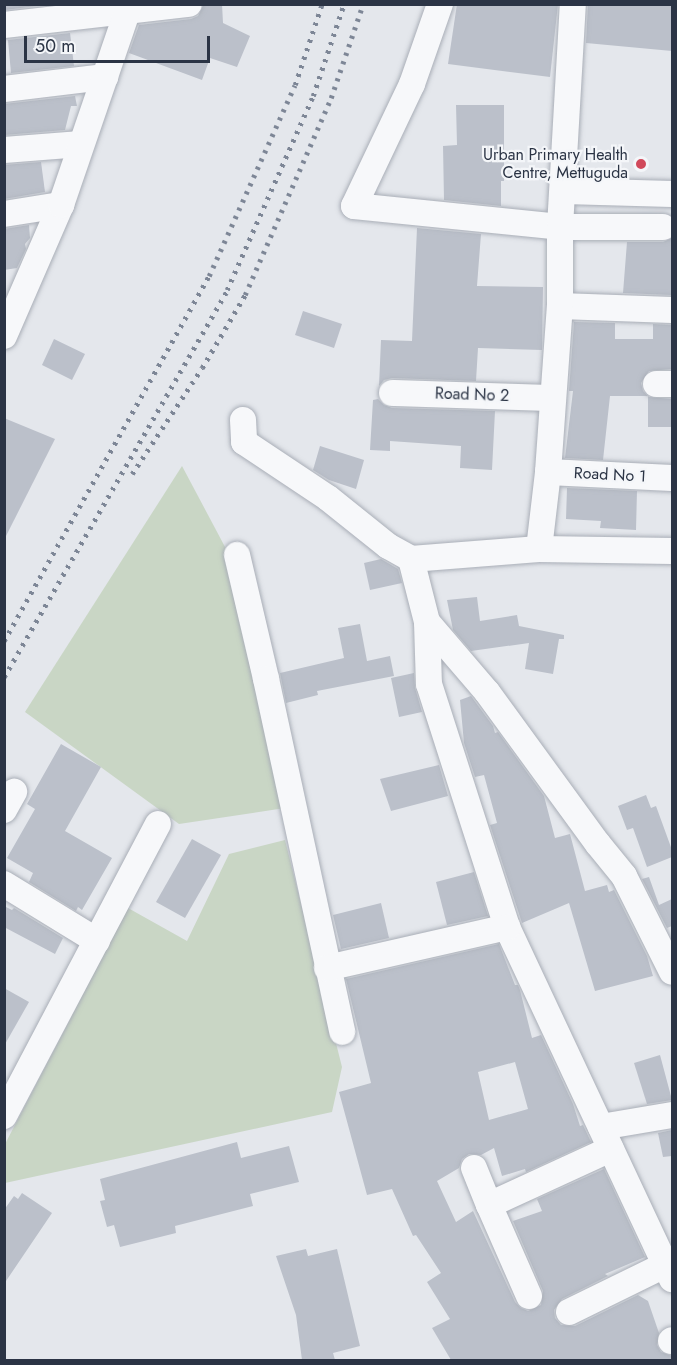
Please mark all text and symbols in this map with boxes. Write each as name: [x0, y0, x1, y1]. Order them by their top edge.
scale bar: [27, 24, 213, 62]
text: 50 m: [35, 33, 75, 59]
place label: Urban Primary Health Centre, Mettuguda: [483, 145, 628, 183]
marker: Urban Primary Health Centre, Mettuguda: [632, 155, 650, 173]
street label: Road No 2: [435, 384, 509, 406]
street label: Road No 1: [573, 464, 647, 486]

